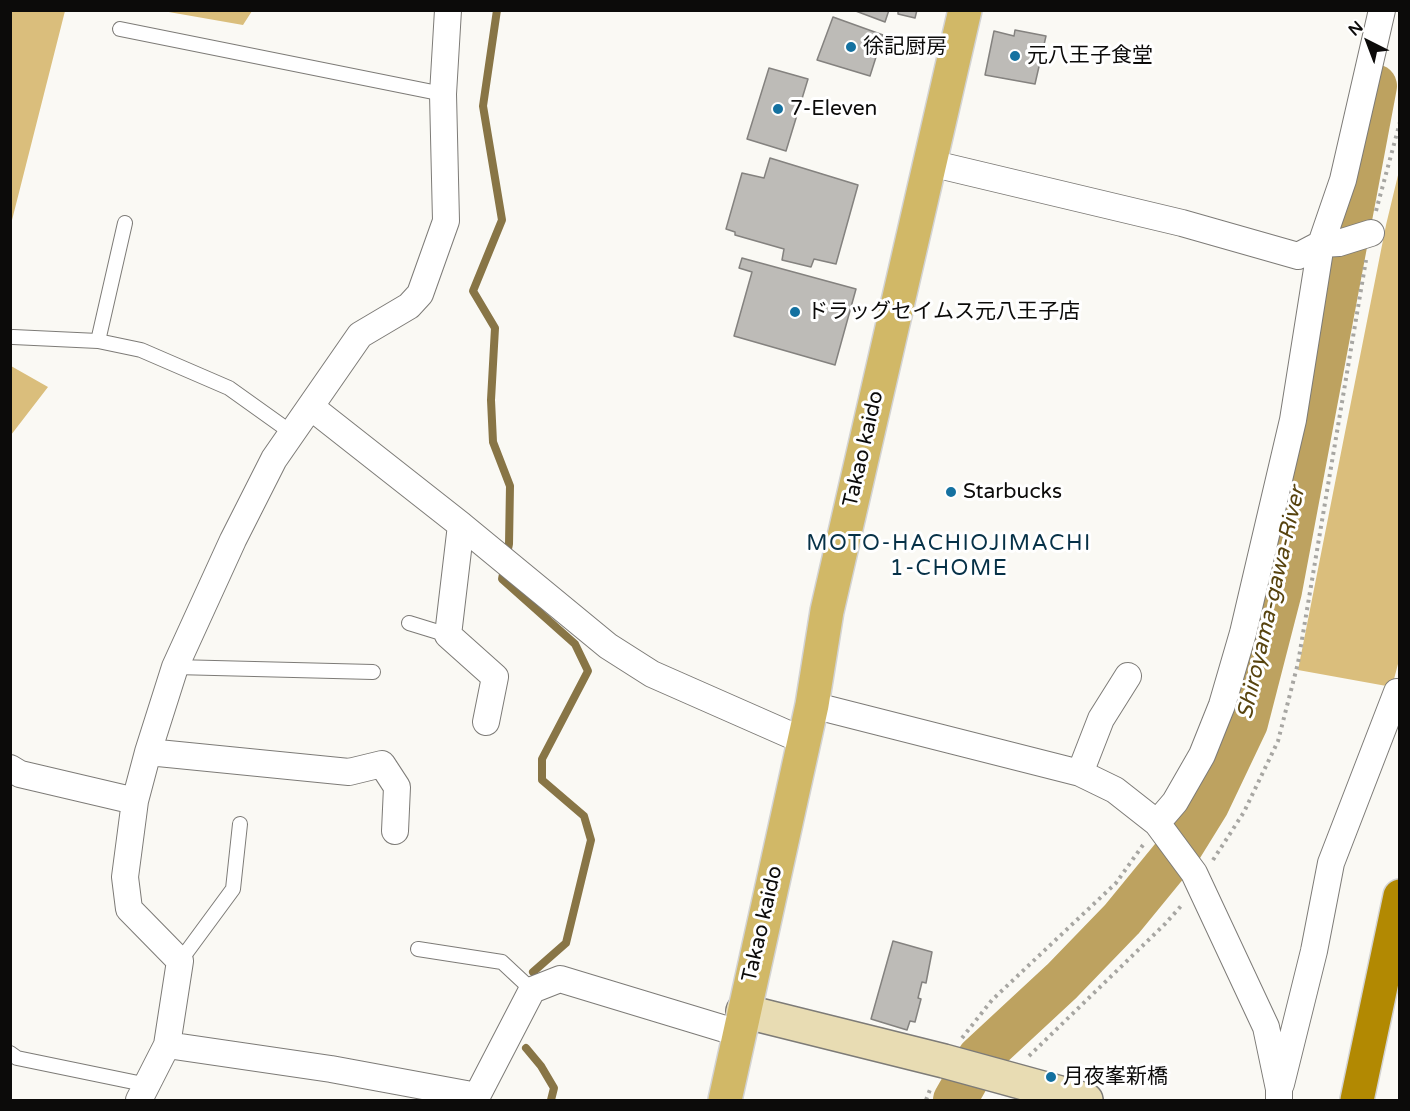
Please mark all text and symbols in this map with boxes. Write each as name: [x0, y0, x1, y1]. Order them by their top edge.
north arrow: [1338, 12, 1398, 72]
text: N: [1344, 17, 1367, 40]
place label: 徐記厨房: [863, 34, 947, 60]
marker: 徐記厨房: [844, 40, 858, 54]
place label: 元八王子食堂: [1027, 43, 1153, 69]
marker: 元八王子食堂: [1008, 49, 1022, 63]
place label: 7-Eleven: [790, 96, 877, 122]
marker: 7-Eleven: [771, 102, 785, 116]
place label: ドラッグセイムス元八王子店: [807, 299, 1080, 325]
marker: ドラッグセイムス元八王子店: [788, 305, 802, 319]
street label: Takao kaido: [838, 388, 890, 510]
place label: Starbucks: [963, 479, 1062, 505]
water label: Shiroyama-gawa-River: [1232, 484, 1312, 722]
marker: Starbucks: [944, 485, 958, 499]
district label: MOTO-HACHIOJIMACHI 1-CHOME: [806, 531, 1092, 582]
street label: Takao kaido: [737, 863, 789, 985]
place label: 月夜峯新橋: [1063, 1064, 1168, 1090]
marker: 月夜峯新橋: [1044, 1070, 1058, 1084]

